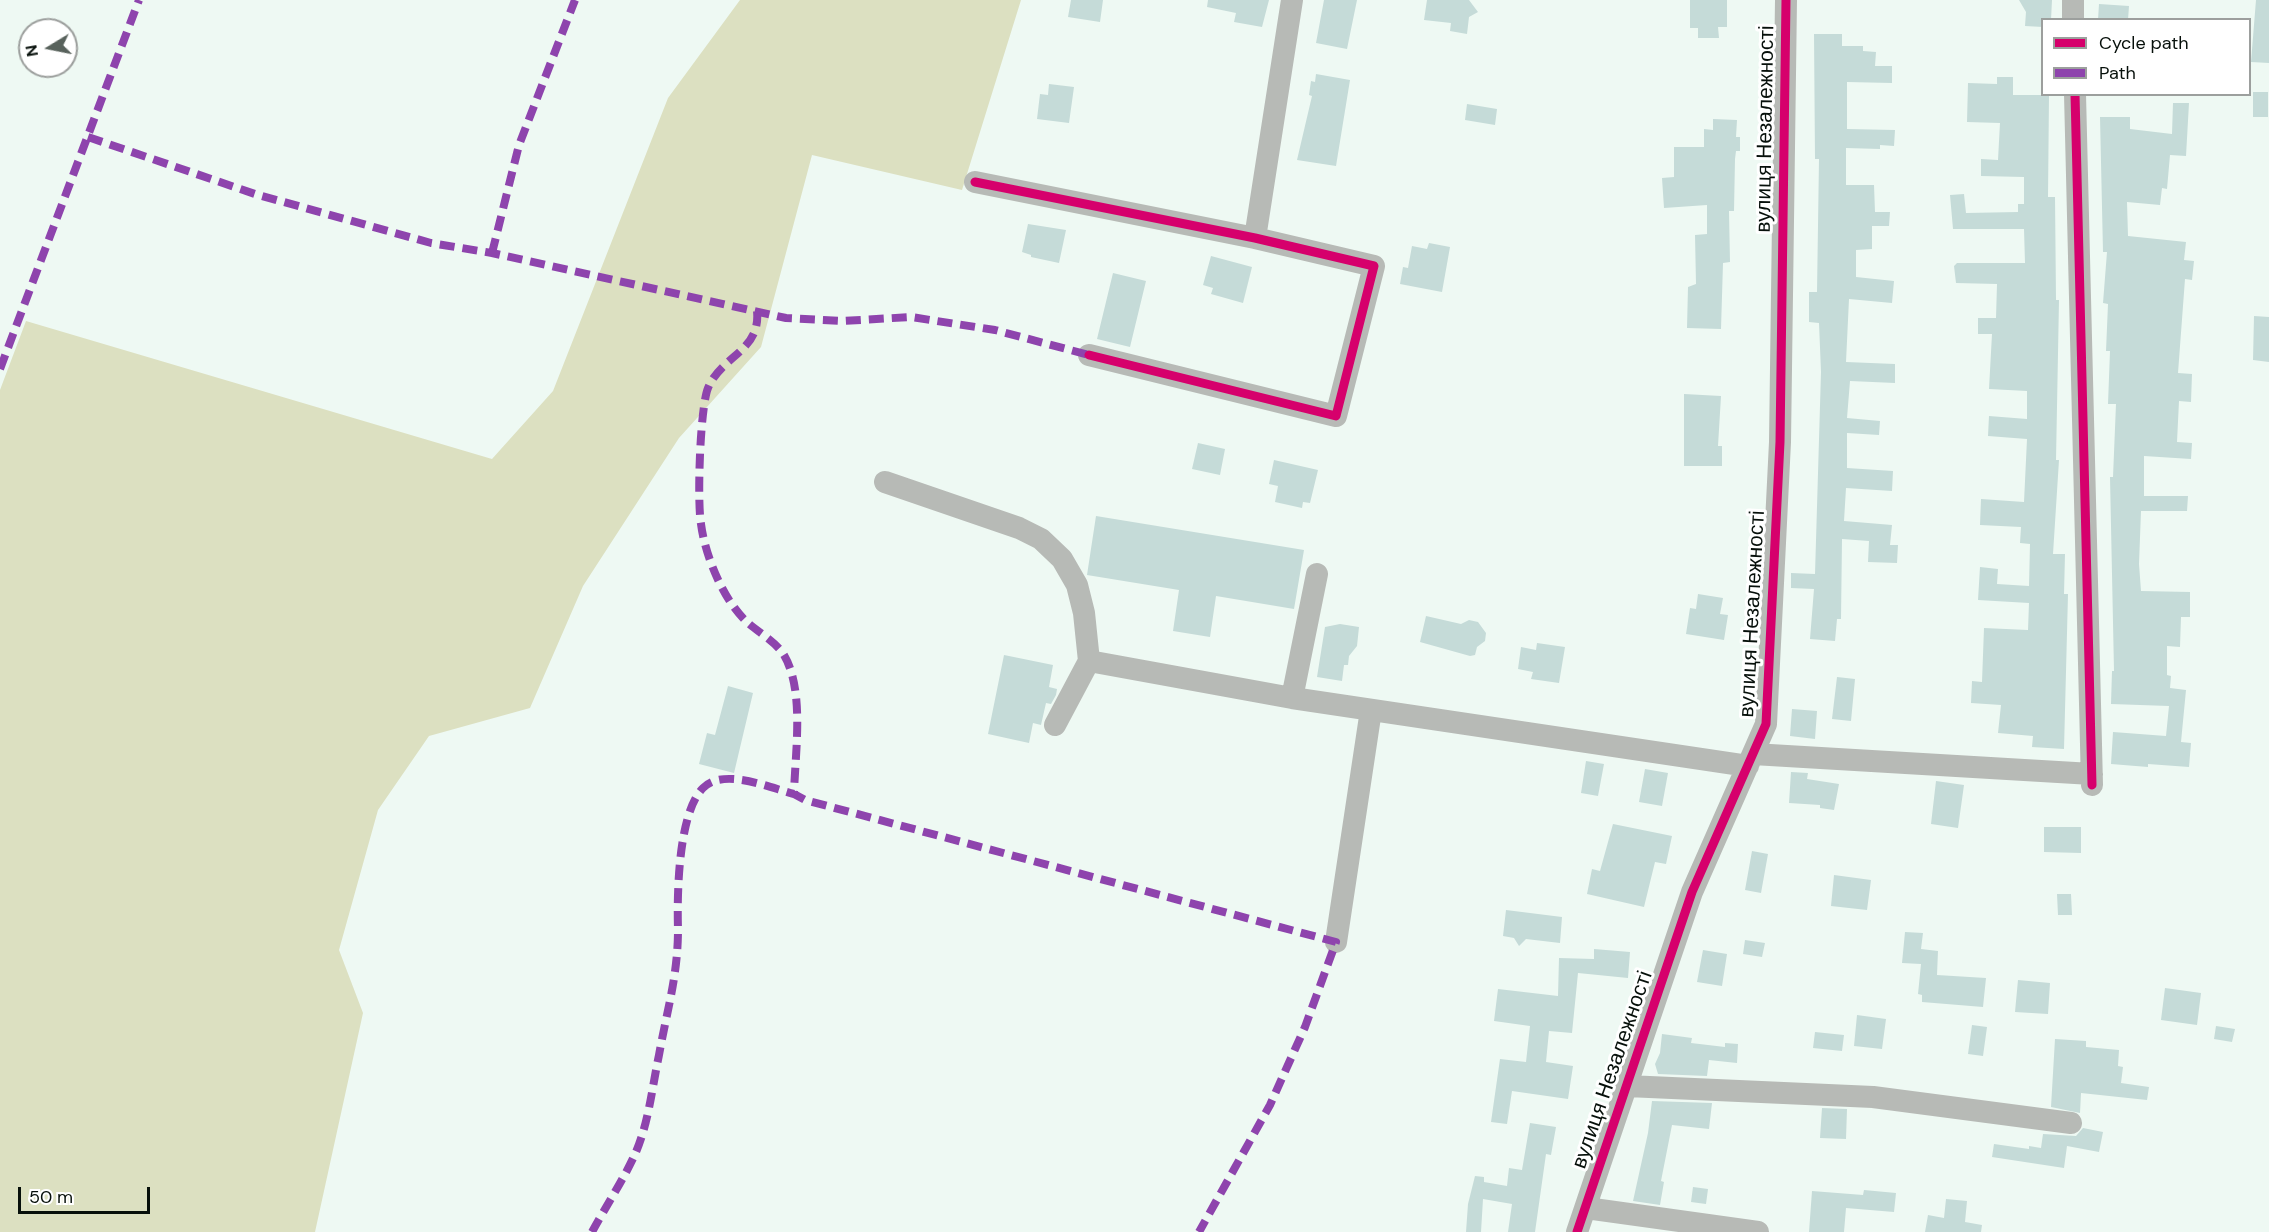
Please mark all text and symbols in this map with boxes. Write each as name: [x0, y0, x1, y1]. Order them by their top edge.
north arrow: [18, 18, 78, 78]
legend: [2041, 18, 2251, 96]
street label: вулиця Незалежності: [1752, 25, 1780, 233]
text: Cycle path: [2099, 31, 2189, 55]
text: N: [20, 43, 43, 58]
text: Path: [2099, 61, 2136, 85]
street label: вулиця Незалежності: [1735, 510, 1771, 718]
street label: вулиця Незалежності: [1567, 968, 1659, 1172]
scale bar: [21, 1175, 153, 1213]
text: 50 m: [29, 1185, 73, 1209]

